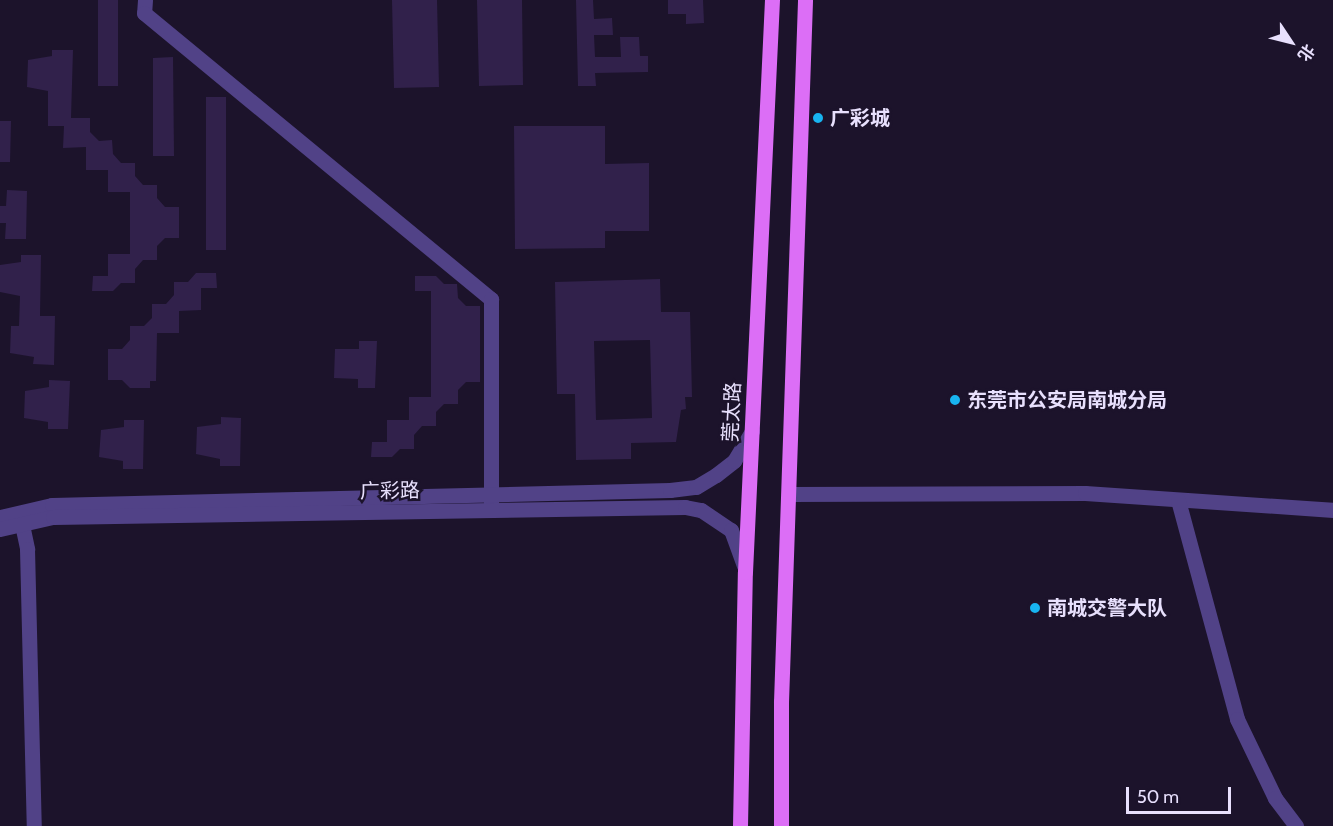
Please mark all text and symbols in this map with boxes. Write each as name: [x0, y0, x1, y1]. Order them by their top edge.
north arrow: [1261, 12, 1321, 72]
text: 北: [1294, 41, 1319, 65]
place label: 广彩城: [830, 106, 890, 130]
marker: 广彩城: [811, 111, 825, 125]
street label: 莞太路: [718, 381, 746, 443]
place label: 东莞市公安局南城分局: [967, 388, 1167, 412]
marker: 东莞市公安局南城分局: [948, 393, 962, 407]
street label: 广彩路: [360, 478, 420, 504]
place label: 南城交警大队: [1047, 596, 1167, 620]
marker: 南城交警大队: [1028, 601, 1042, 615]
scale bar: [1129, 775, 1234, 813]
text: 50 m: [1137, 786, 1179, 808]

